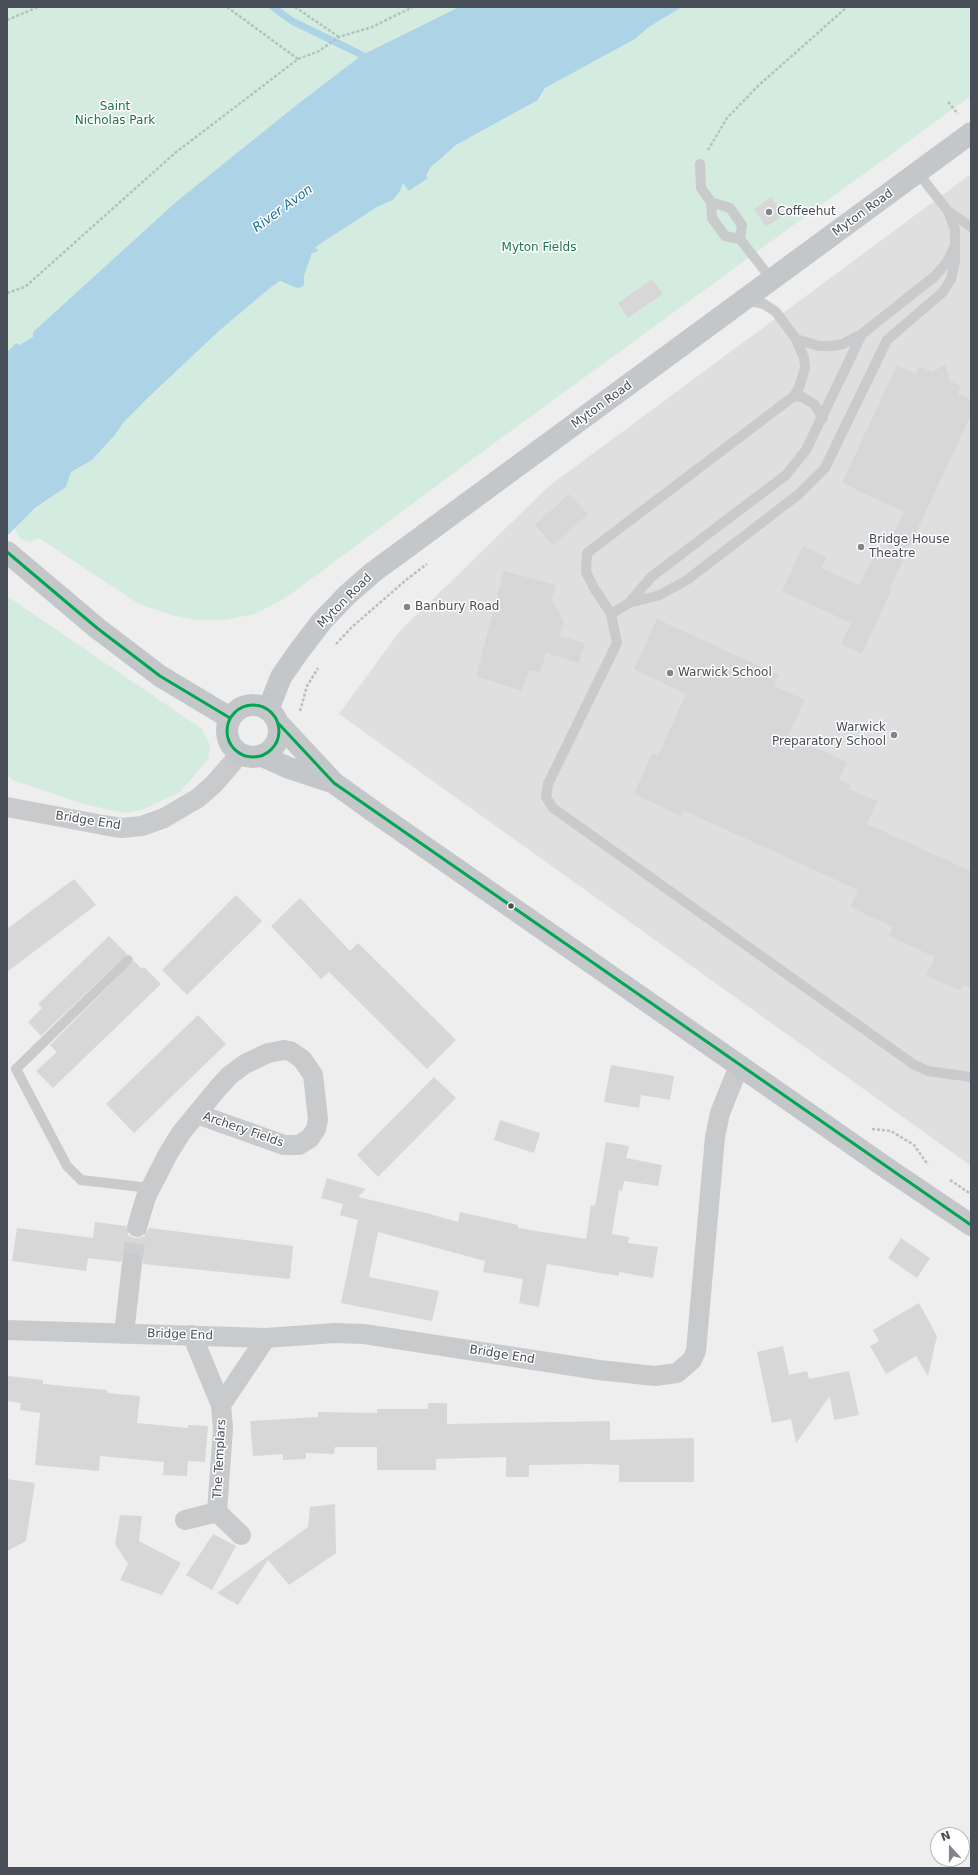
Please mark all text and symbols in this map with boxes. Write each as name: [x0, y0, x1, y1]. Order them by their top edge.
park label: Saint Nicholas Park: [75, 100, 155, 128]
water label: River Avon: [250, 182, 316, 236]
street label: Myton Road: [830, 186, 896, 240]
place label: Coffeehut: [777, 205, 836, 219]
marker: Coffeehut: [764, 207, 774, 217]
park label: Myton Fields: [502, 241, 576, 255]
street label: Myton Road: [569, 378, 635, 432]
place label: Bridge House Theatre: [869, 533, 950, 561]
marker: Bridge House Theatre: [856, 542, 866, 552]
street label: Myton Road: [315, 571, 375, 631]
place label: Banbury Road: [415, 600, 499, 614]
marker: Banbury Road: [402, 602, 412, 612]
place label: Warwick School: [678, 666, 772, 680]
marker: Warwick School: [665, 668, 675, 678]
place label: Warwick Preparatory School: [772, 721, 886, 749]
marker: Warwick Preparatory School: [889, 730, 899, 740]
street label: Bridge End: [54, 809, 122, 833]
unlabelled marker: [506, 901, 516, 911]
street label: Archery Fields: [201, 1109, 285, 1151]
street label: Bridge End: [147, 1327, 213, 1343]
street label: Bridge End: [468, 1343, 536, 1367]
street label: The Templars: [211, 1419, 229, 1499]
north arrow: [930, 1827, 970, 1867]
text: N: [939, 1829, 953, 1844]

